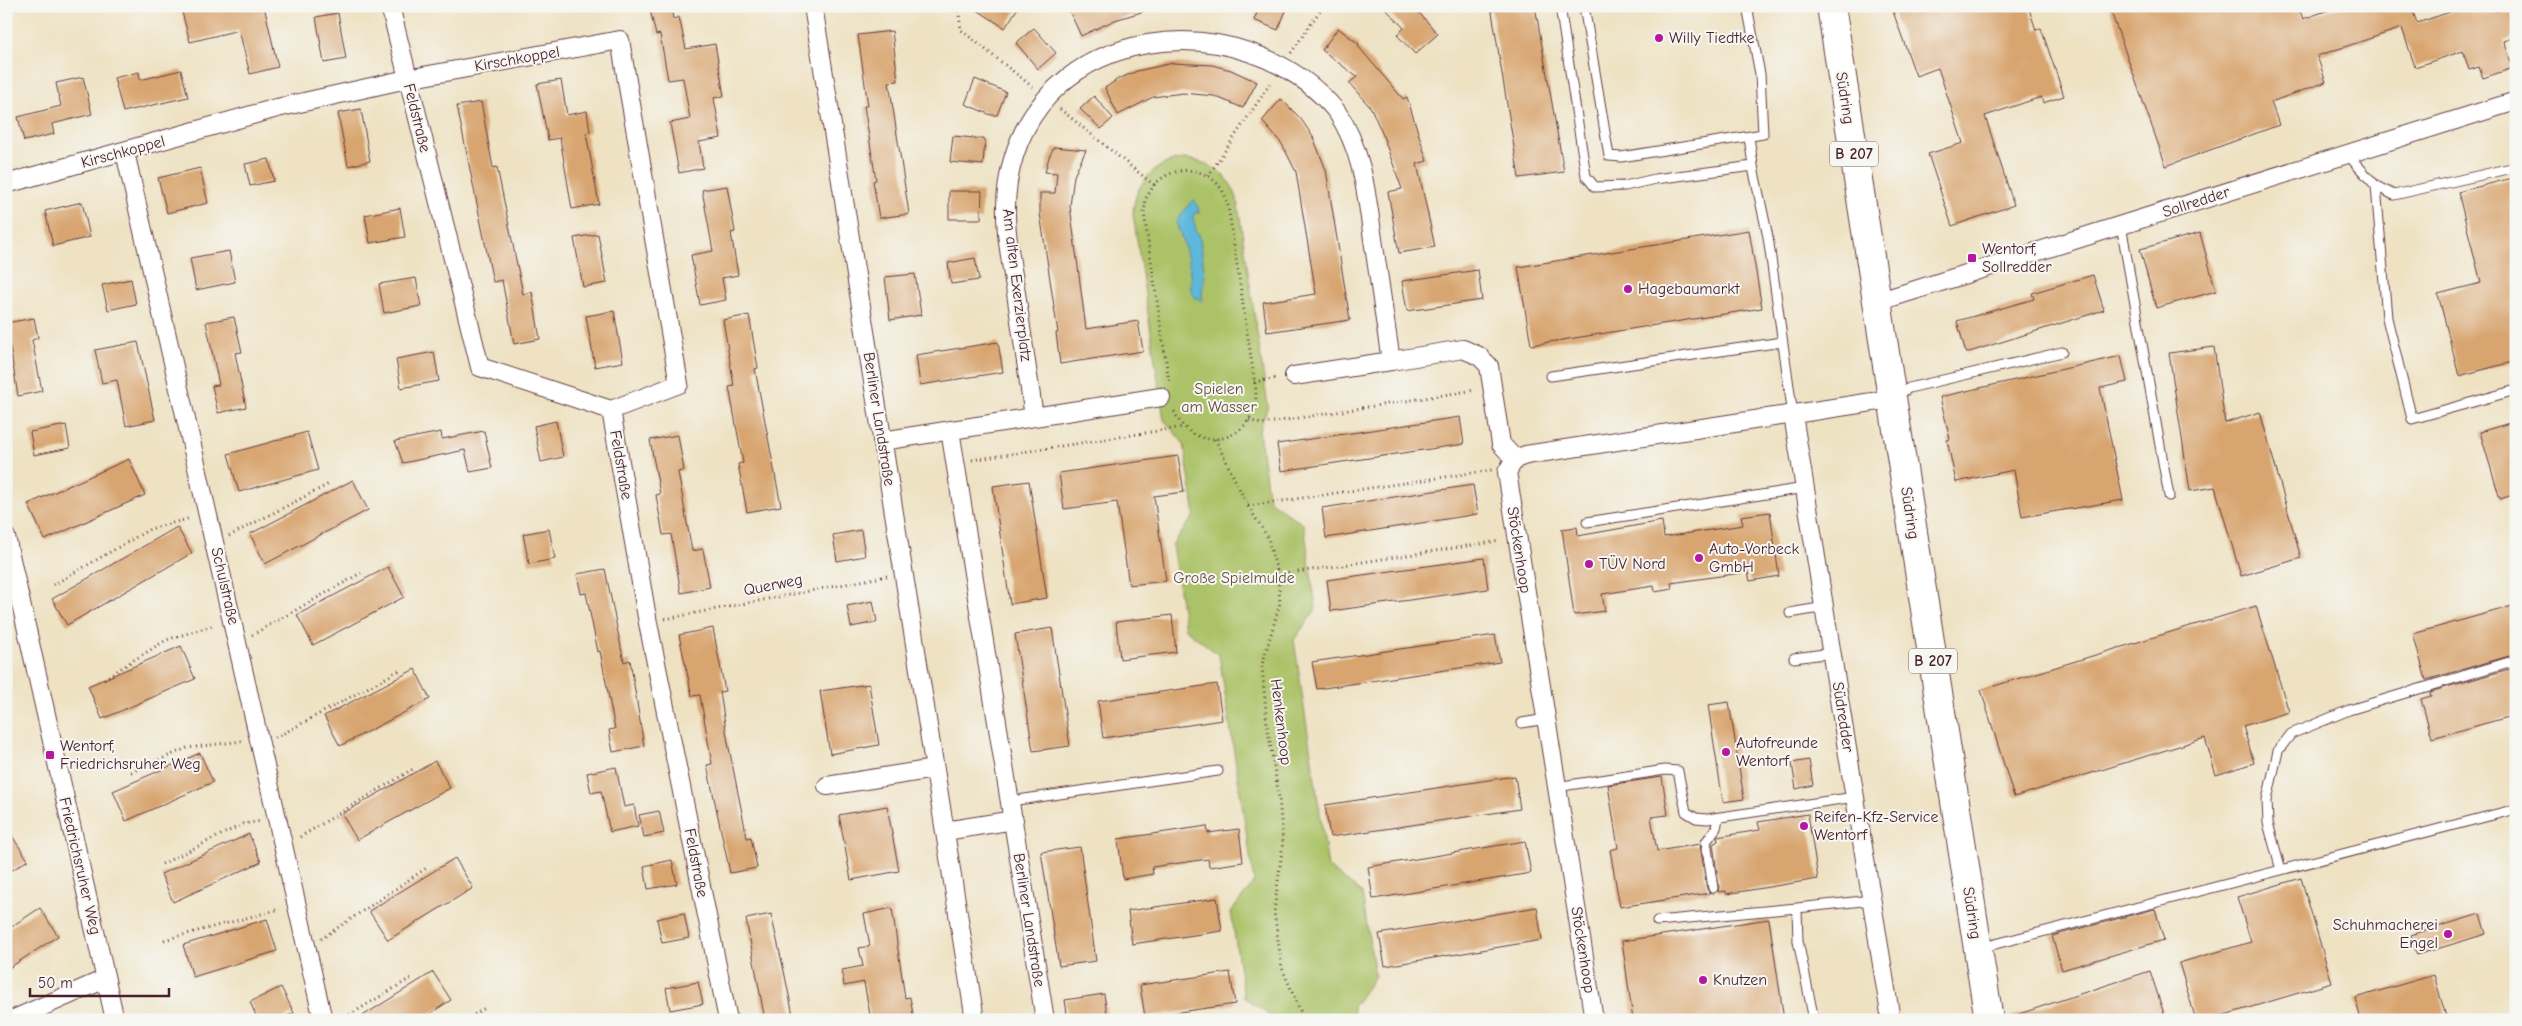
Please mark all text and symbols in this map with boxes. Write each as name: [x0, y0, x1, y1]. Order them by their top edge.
place label: Willy Tiedtke: [1669, 29, 1755, 47]
marker: Willy Tiedtke: [1653, 32, 1665, 44]
street label: Kirschkoppel: [473, 43, 561, 75]
street label: Südring: [1832, 71, 1858, 125]
street label: Feldstraße: [400, 82, 434, 154]
street label: Kirschkoppel: [79, 132, 167, 172]
road number: B 207: [1830, 142, 1878, 166]
street label: Sollredder: [2160, 182, 2233, 221]
street label: Am alten Exerzierplatz: [999, 208, 1035, 363]
place label: Wentorf, Sollredder: [1982, 240, 2052, 276]
marker: Wentorf, Sollredder: [1966, 252, 1978, 264]
place label: Hagebaumarkt: [1638, 280, 1740, 298]
marker: Hagebaumarkt: [1622, 283, 1634, 295]
street label: Berliner Landstraße: [860, 351, 898, 487]
park label: Spielen am Wasser: [1181, 380, 1257, 416]
street label: Feldstraße: [606, 429, 636, 501]
street label: Südring: [1897, 486, 1923, 540]
street label: Stöckenhoop: [1503, 505, 1535, 595]
place label: Auto-Vorbeck GmbH: [1709, 540, 1799, 576]
street label: Schulstraße: [207, 546, 243, 626]
marker: Auto-Vorbeck GmbH: [1693, 552, 1705, 564]
place label: TÜV Nord: [1599, 555, 1666, 573]
marker: TÜV Nord: [1583, 558, 1595, 570]
park label: Große Spielmulde: [1173, 569, 1295, 587]
street label: Querweg: [742, 570, 804, 600]
road number: B 207: [1909, 648, 1957, 674]
street label: Henkenhoop: [1267, 678, 1295, 766]
street label: Südredder: [1829, 681, 1858, 754]
place label: Autofreunde Wentorf: [1736, 734, 1818, 770]
place label: Wentorf, Friedrichsruher Weg: [60, 737, 201, 773]
marker: Autofreunde Wentorf: [1720, 746, 1732, 758]
marker: Wentorf, Friedrichsruher Weg: [44, 749, 56, 761]
street label: Friedrichsruher Weg: [55, 795, 105, 937]
place label: Reifen-Kfz-Service Wentorf: [1814, 808, 1939, 844]
marker: Reifen-Kfz-Service Wentorf: [1798, 820, 1810, 832]
street label: Feldstraße: [680, 827, 712, 899]
street label: Berliner Landstraße: [1010, 852, 1048, 988]
street label: Südring: [1959, 886, 1985, 940]
street label: Stöckenhoop: [1567, 905, 1599, 995]
place label: Schuhmacherei Engel: [2333, 916, 2438, 952]
marker: Schuhmacherei Engel: [2442, 928, 2454, 940]
scale bar: [30, 966, 169, 998]
place label: Knutzen: [1713, 971, 1767, 989]
text: 50 m: [38, 974, 73, 992]
marker: Knutzen: [1697, 974, 1709, 986]

